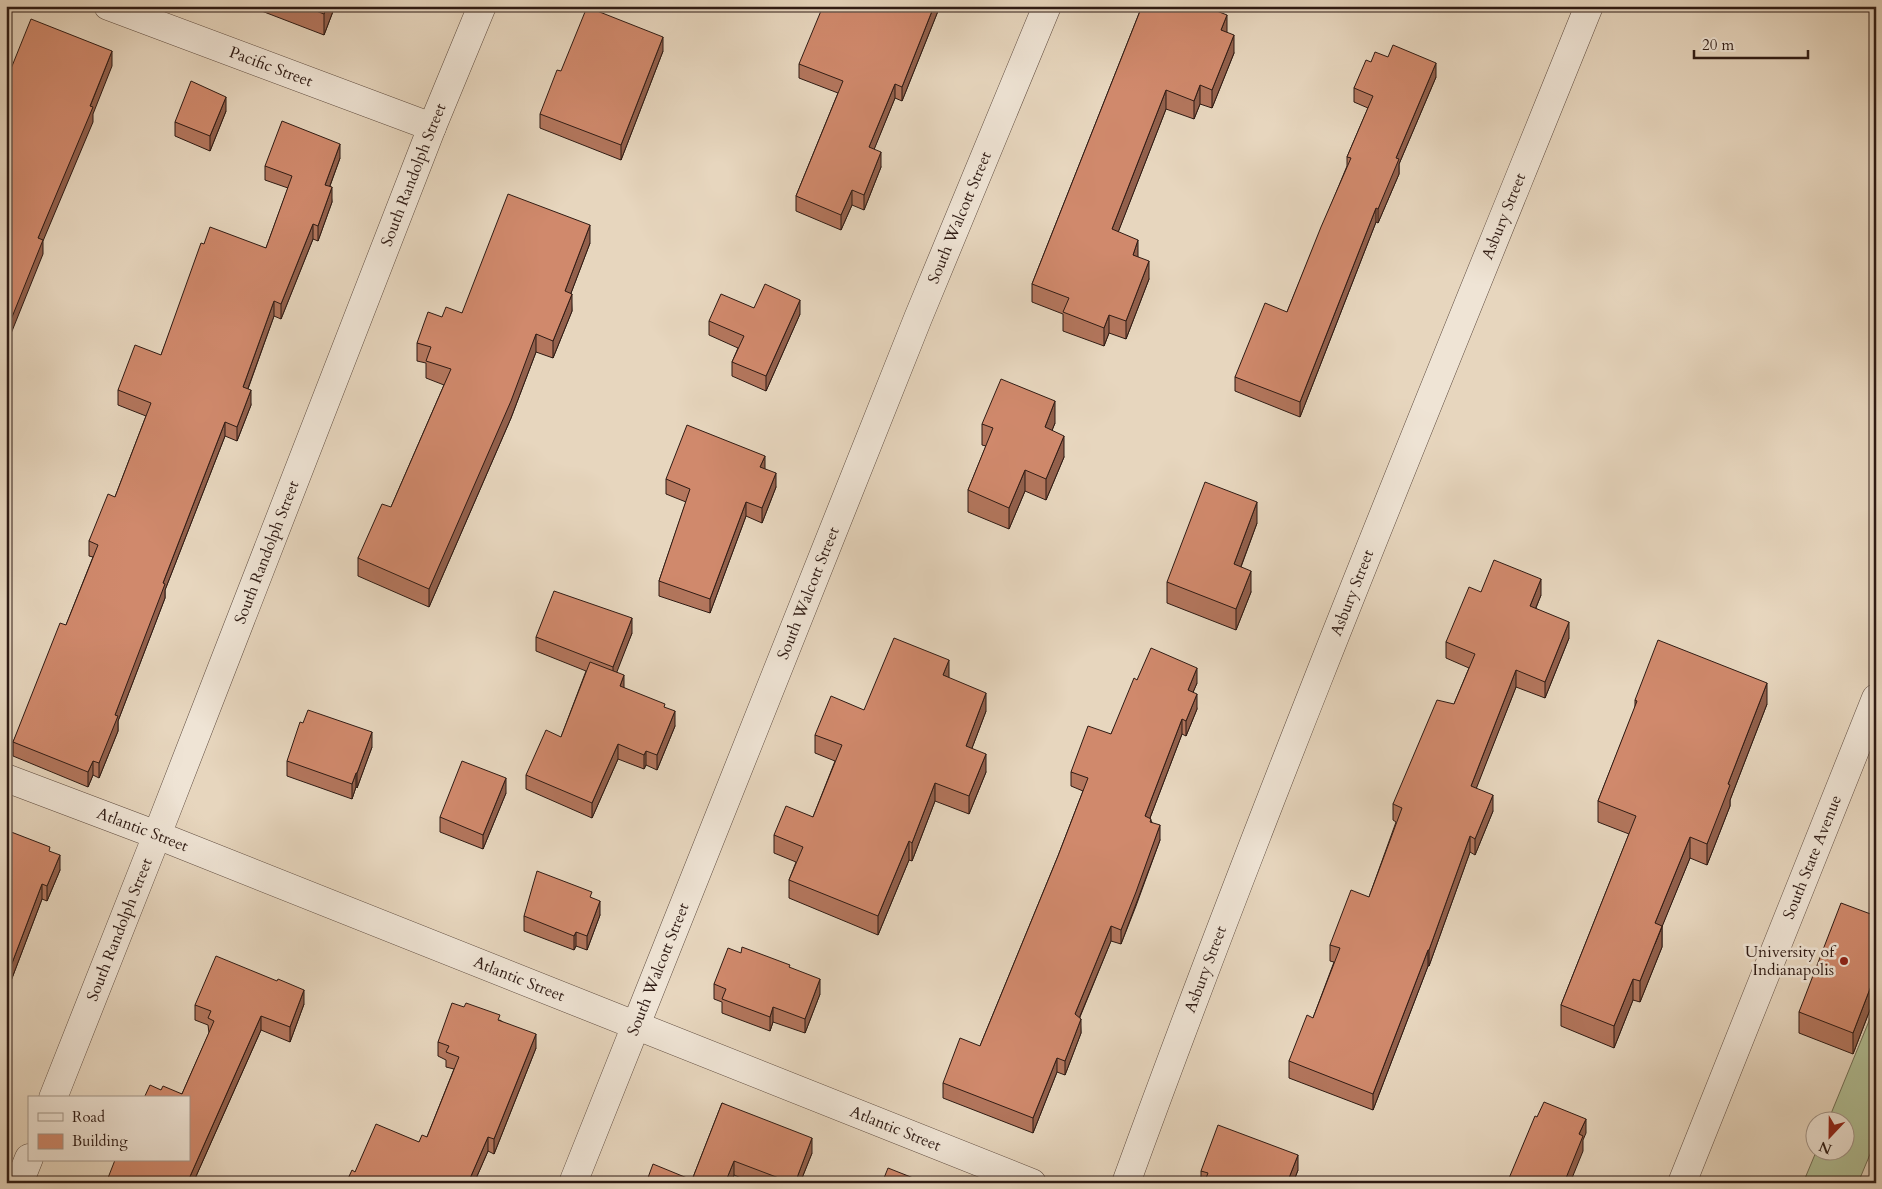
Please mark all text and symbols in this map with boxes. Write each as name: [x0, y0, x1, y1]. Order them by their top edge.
scale bar: [1694, 28, 1808, 60]
text: 20 m: [1702, 35, 1734, 55]
street label: Pacific Street: [226, 41, 316, 92]
street label: South Randolph Street: [376, 100, 452, 250]
street label: South Walcott Street: [922, 148, 997, 287]
street label: Asbury Street: [1477, 170, 1531, 263]
street label: South Randolph Street: [229, 478, 305, 627]
street label: South Walcott Street: [772, 524, 845, 663]
street label: Asbury Street: [1325, 546, 1379, 639]
street label: South State Avenue: [1778, 792, 1847, 923]
street label: Atlantic Street: [94, 802, 191, 857]
street label: South Randolph Street: [81, 855, 158, 1004]
street label: South Walcott Street: [622, 900, 695, 1039]
street label: Asbury Street: [1179, 923, 1232, 1016]
place label: University of Indianapolis: [1745, 941, 1837, 981]
street label: Atlantic Street: [470, 951, 568, 1007]
marker: University of Indianapolis: [1838, 955, 1850, 967]
legend: [28, 1096, 190, 1162]
street label: Atlantic Street: [847, 1101, 944, 1157]
text: Road: [72, 1107, 105, 1127]
north arrow: [1804, 1112, 1854, 1162]
text: Building: [72, 1131, 128, 1151]
text: N: [1816, 1137, 1835, 1159]

